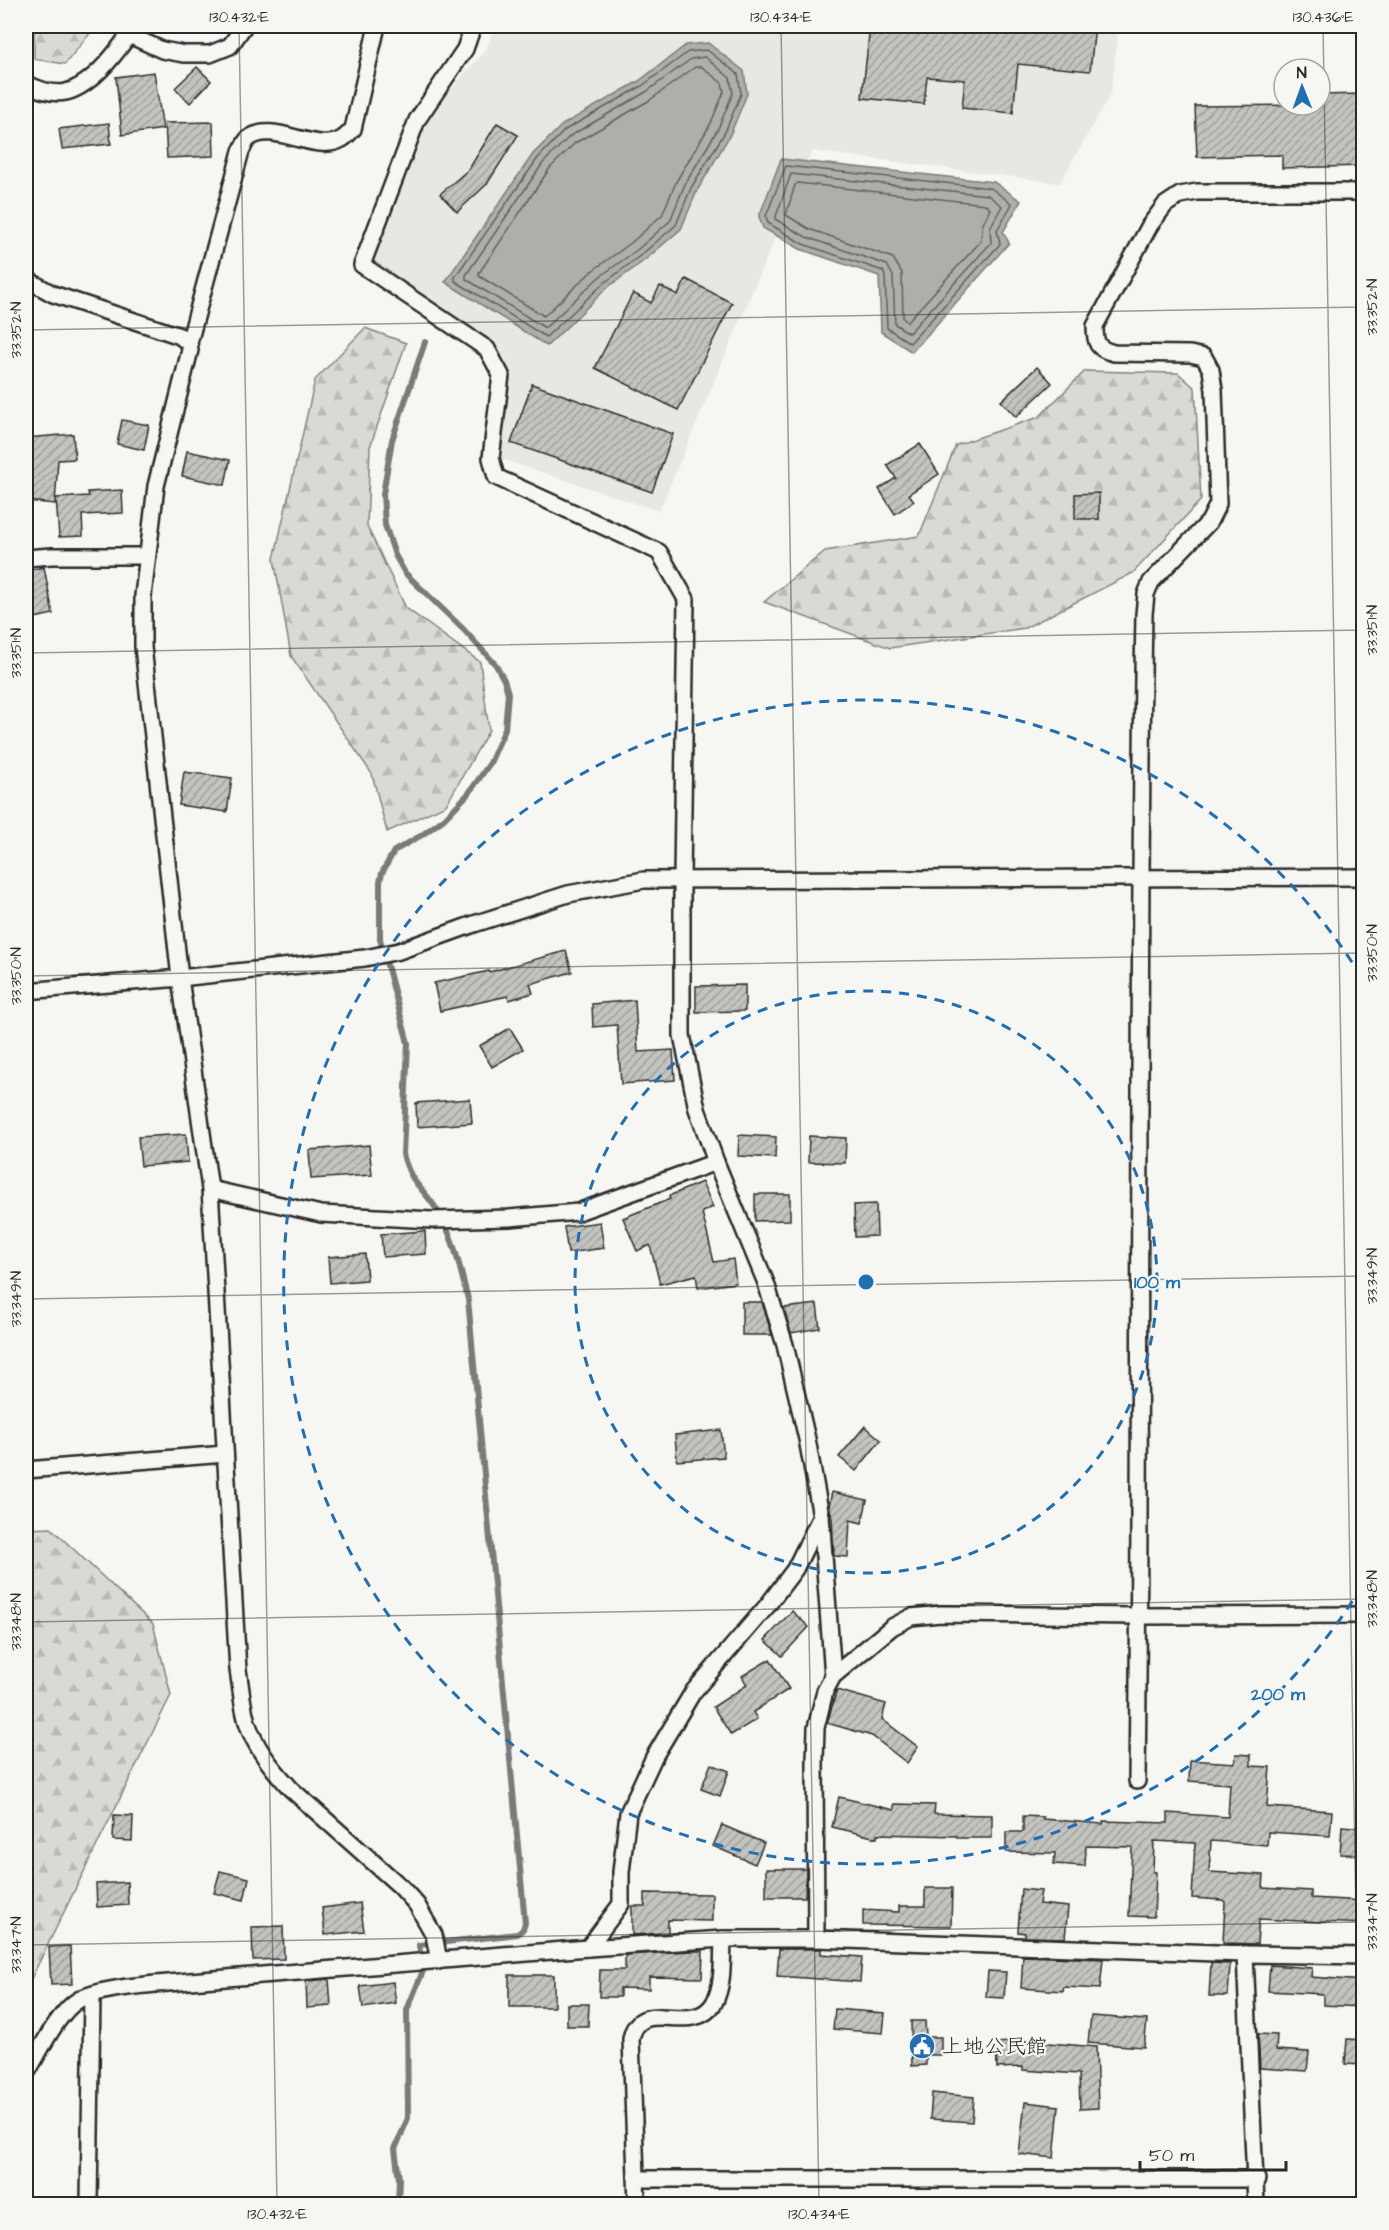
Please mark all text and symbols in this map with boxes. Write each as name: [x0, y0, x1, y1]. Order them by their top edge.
text: 130.432°E: [209, 7, 269, 28]
text: 130.434°E: [750, 7, 812, 28]
text: 130.436°E: [1293, 7, 1353, 28]
north arrow: [1272, 57, 1332, 117]
text: N: [1297, 62, 1307, 84]
text: 33.352°N: [1362, 279, 1383, 335]
text: 33.352°N: [6, 302, 27, 358]
text: 33.351°N: [1362, 605, 1383, 655]
text: 33.351°N: [6, 628, 27, 678]
text: 33.350°N: [1362, 924, 1383, 982]
text: 33.350°N: [6, 947, 27, 1005]
text: 33.349°N: [1362, 1248, 1383, 1304]
text: 100 m: [1134, 1270, 1181, 1295]
text: 33.349°N: [6, 1271, 27, 1327]
centre of rings: [856, 1272, 876, 1292]
text: 33.348°N: [1362, 1570, 1383, 1628]
text: 33.348°N: [6, 1593, 27, 1651]
text: 200 m: [1250, 1682, 1306, 1707]
text: 33.347°N: [1362, 1893, 1383, 1951]
text: 33.347°N: [6, 1916, 27, 1974]
public building icon: 上地公民館: [907, 2031, 937, 2061]
place label: 上地公民館: [942, 2032, 1047, 2061]
scale bar: [1140, 2134, 1286, 2172]
text: 50 m: [1149, 2143, 1194, 2168]
text: 130.432°E: [247, 2204, 307, 2225]
text: 130.434°E: [788, 2204, 850, 2225]

